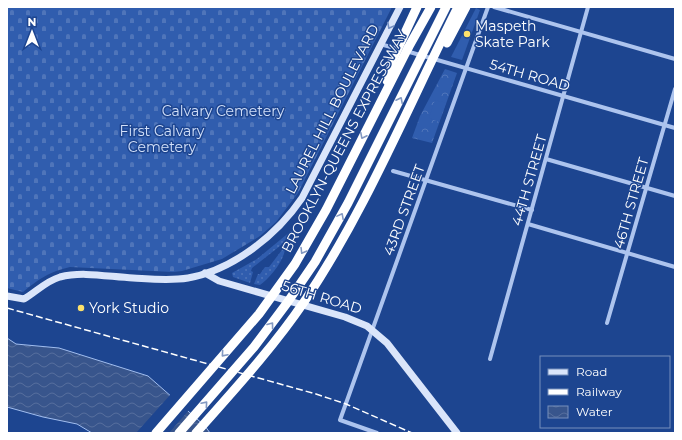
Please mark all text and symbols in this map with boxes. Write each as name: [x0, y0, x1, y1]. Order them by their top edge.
north arrow: [12, 12, 52, 52]
text: N: [28, 15, 36, 29]
place label: Maspeth Skate Park: [475, 17, 550, 51]
street label: LAUREL HILL BOULEVARD: [281, 21, 383, 197]
one-way arrow: [387, 21, 394, 29]
street label: BROOKLYN-QUEENS EXPRESSWAY: [277, 26, 411, 256]
marker: Maspeth Skate Park: [462, 29, 472, 39]
street label: 54TH ROAD: [488, 55, 572, 95]
one-way arrow: [395, 96, 403, 104]
park label: Calvary Cemetery: [162, 102, 285, 120]
park label: First Calvary Cemetery: [120, 122, 205, 156]
one-way arrow: [361, 132, 368, 139]
street label: 44TH STREET: [507, 132, 551, 228]
street label: 46TH STREET: [609, 155, 653, 251]
street label: 43RD STREET: [379, 162, 429, 258]
one-way arrow: [336, 212, 344, 220]
one-way arrow: [300, 247, 307, 254]
street label: 56TH ROAD: [280, 276, 364, 318]
place label: York Studio: [89, 299, 169, 317]
marker: York Studio: [76, 303, 86, 313]
one-way arrow: [266, 322, 274, 329]
one-way arrow: [222, 350, 229, 357]
legend: [540, 356, 670, 428]
text: Road: [576, 364, 607, 379]
text: Railway: [576, 384, 622, 399]
one-way arrow: [200, 401, 207, 408]
text: Water: [576, 404, 613, 419]

